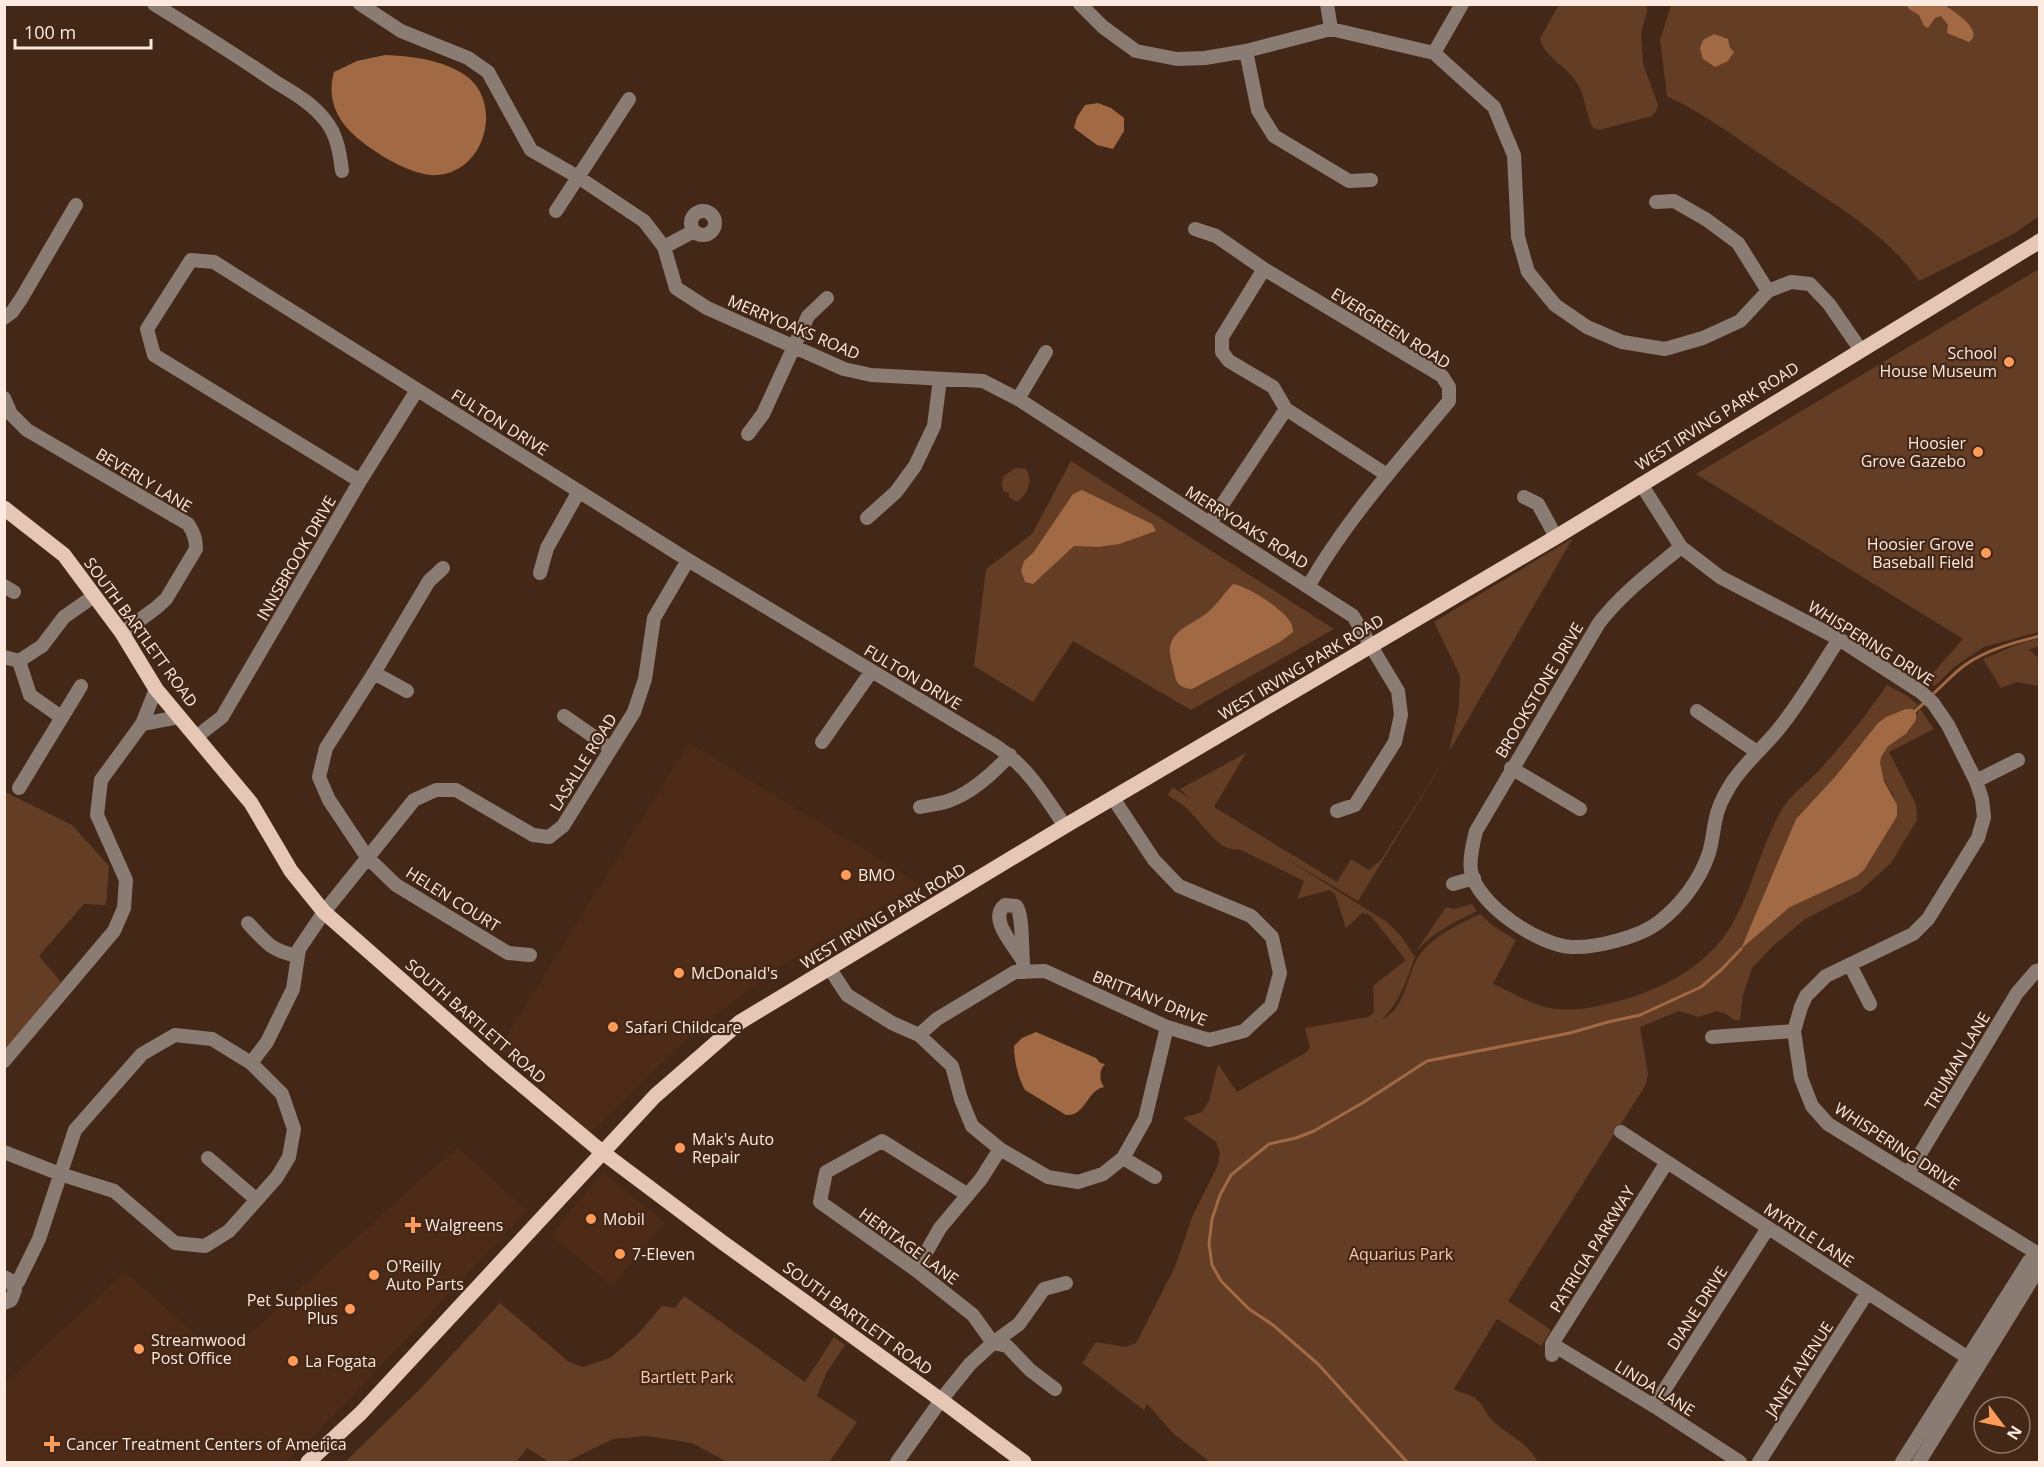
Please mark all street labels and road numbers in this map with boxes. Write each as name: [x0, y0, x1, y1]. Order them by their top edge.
street label: EVERGREEN ROAD: [1327, 282, 1455, 374]
street label: MERRYOAKS ROAD: [725, 289, 863, 365]
street label: WEST IRVING PARK ROAD: [1631, 357, 1803, 475]
street label: FULTON DRIVE: [447, 383, 553, 461]
street label: BEVERLY LANE: [92, 443, 196, 517]
street label: MERRYOAKS ROAD: [1181, 480, 1313, 574]
street label: INNSBROOK DRIVE: [251, 492, 341, 624]
street label: SOUTH BARTLETT ROAD: [79, 553, 203, 711]
street label: WHISPERING DRIVE: [1804, 595, 1938, 691]
street label: WEST IRVING PARK ROAD: [1214, 609, 1388, 725]
street label: BROOKSTONE DRIVE: [1490, 618, 1588, 762]
street label: FULTON DRIVE: [860, 639, 966, 715]
street label: LASALLE ROAD: [544, 709, 622, 815]
street label: WEST IRVING PARK ROAD: [796, 858, 970, 974]
street label: HELEN COURT: [402, 861, 504, 937]
street label: SOUTH BARTLETT ROAD: [401, 954, 551, 1088]
street label: BRITTANY DRIVE: [1089, 965, 1211, 1031]
street label: TRUMAN LANE: [1919, 1008, 1995, 1114]
street label: WHISPERING DRIVE: [1830, 1097, 1964, 1195]
street label: PATRICIA PARKWAY: [1544, 1182, 1640, 1316]
street label: MYRTLE LANE: [1760, 1198, 1858, 1272]
street label: HERITAGE LANE: [855, 1202, 963, 1290]
street label: SOUTH BARTLETT ROAD: [779, 1256, 937, 1380]
street label: DIANE DRIVE: [1662, 1262, 1732, 1354]
street label: JANET AVENUE: [1759, 1317, 1838, 1423]
street label: LINDA LANE: [1611, 1355, 1699, 1421]

